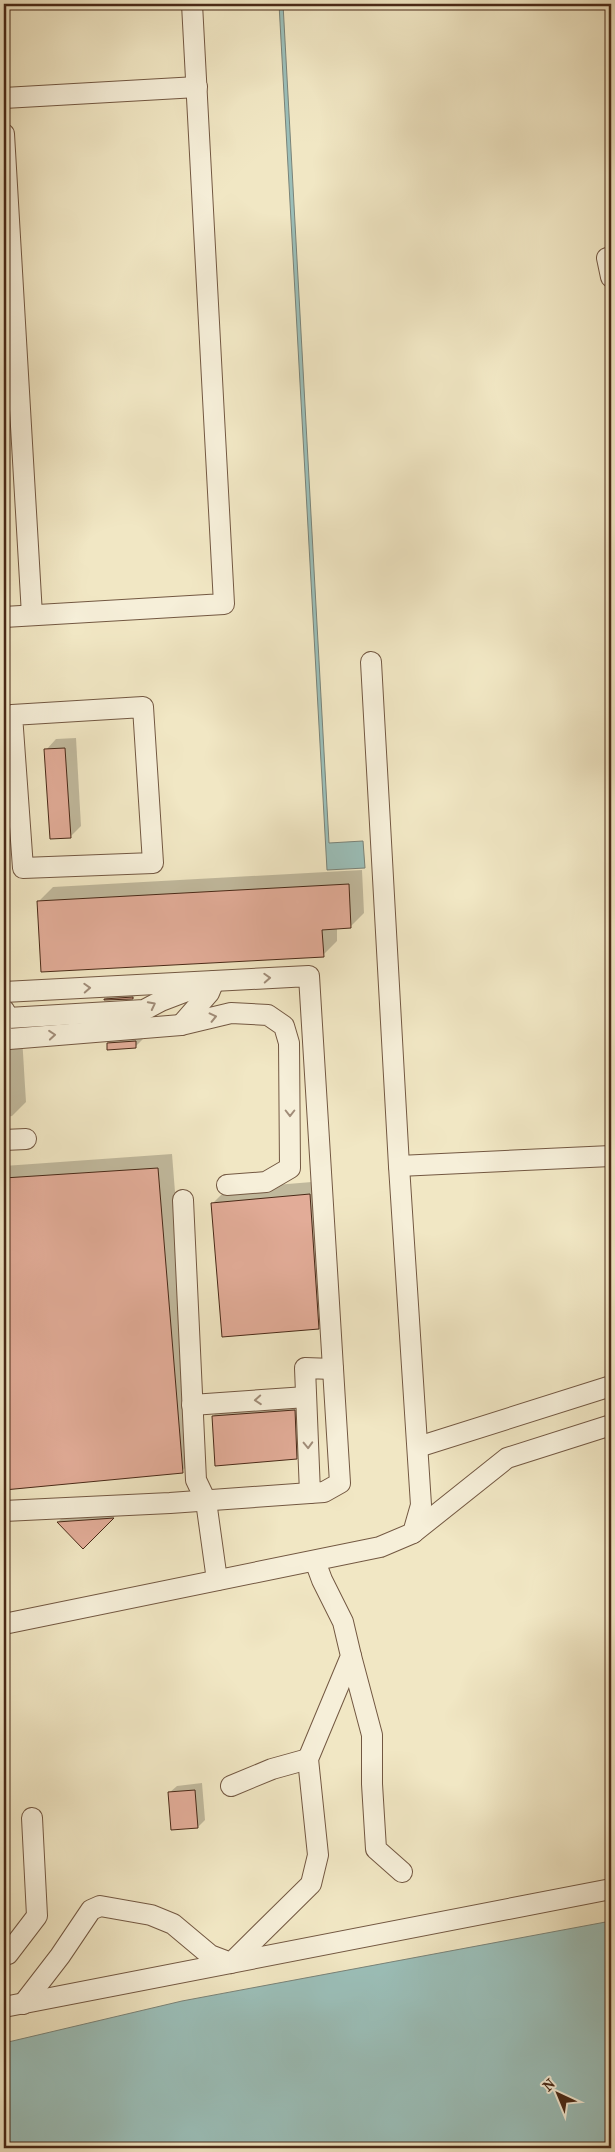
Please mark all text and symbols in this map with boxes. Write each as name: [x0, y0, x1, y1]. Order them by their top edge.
one-way arrow: [263, 973, 271, 984]
one-way arrow: [84, 982, 92, 993]
one-way arrow: [147, 1001, 156, 1011]
one-way arrow: [209, 1013, 217, 1023]
one-way arrow: [48, 1030, 56, 1041]
one-way arrow: [285, 1109, 295, 1117]
one-way arrow: [253, 1395, 261, 1406]
one-way arrow: [303, 1441, 313, 1449]
north arrow: [532, 2070, 582, 2120]
text: N: [540, 2075, 559, 2095]

